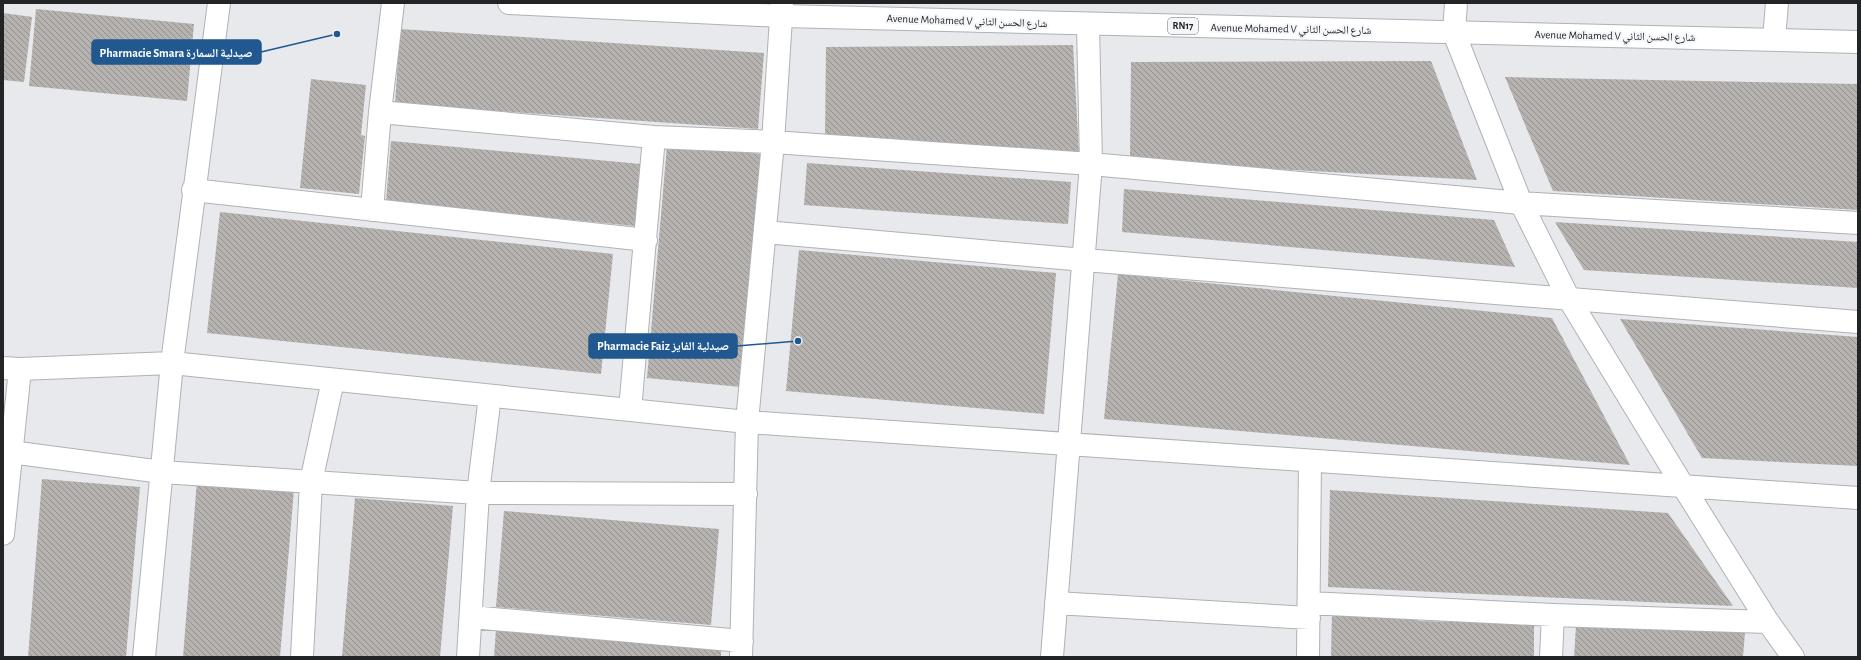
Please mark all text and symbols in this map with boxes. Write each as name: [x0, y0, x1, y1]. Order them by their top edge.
street label: Avenue Mohamed V شارع الحسن الثاني: [886, 13, 1047, 32]
road number: RN17: [1168, 18, 1198, 34]
street label: Avenue Mohamed V شارع الحسن الثاني: [1211, 22, 1371, 39]
street label: Avenue Mohamed V شارع الحسن الثاني: [1535, 29, 1695, 46]
callout: Pharmacie Smara صيدلية السمارة: [92, 40, 261, 64]
text: Pharmacie Smara صيدلية السمارة: [100, 47, 252, 60]
callout: Pharmacie Faiz صيدلية الفايز: [589, 334, 737, 358]
text: Pharmacie Faiz صيدلية الفايز: [597, 340, 729, 353]

